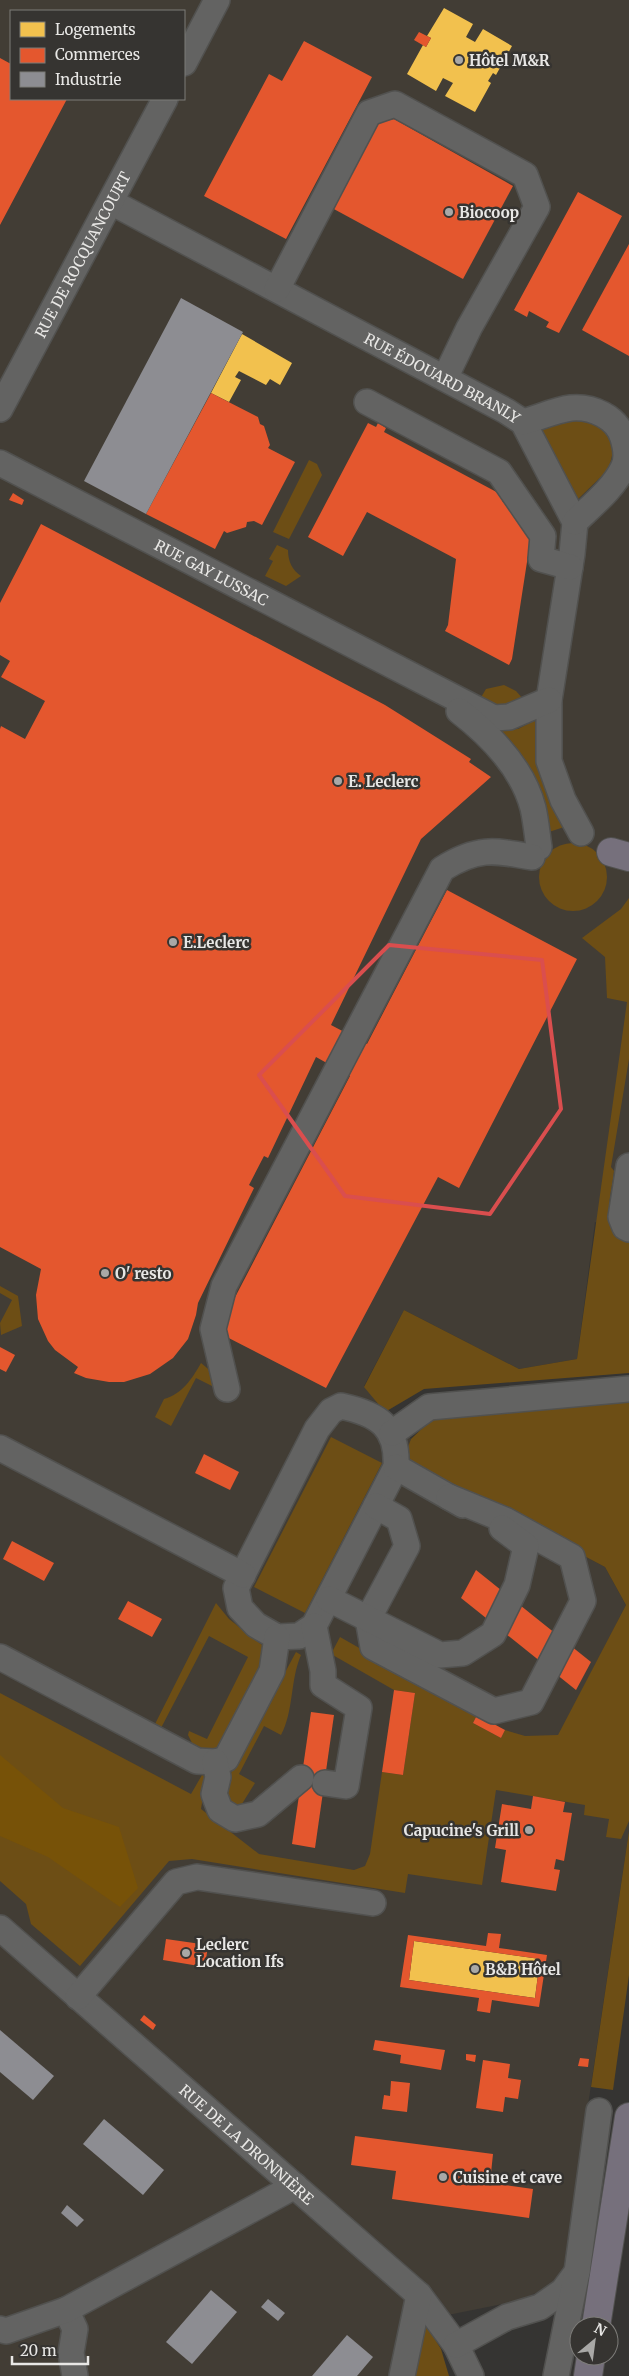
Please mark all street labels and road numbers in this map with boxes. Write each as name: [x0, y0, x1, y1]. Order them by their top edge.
street label: RUE DE ROCQUANCOURT: [30, 168, 134, 341]
street label: RUE ÉDOUARD BRANLY: [361, 328, 524, 427]
street label: RUE GAY LUSSAC: [151, 535, 272, 609]
street label: RUE DE LA DRONNIÈRE: [176, 2080, 318, 2208]

